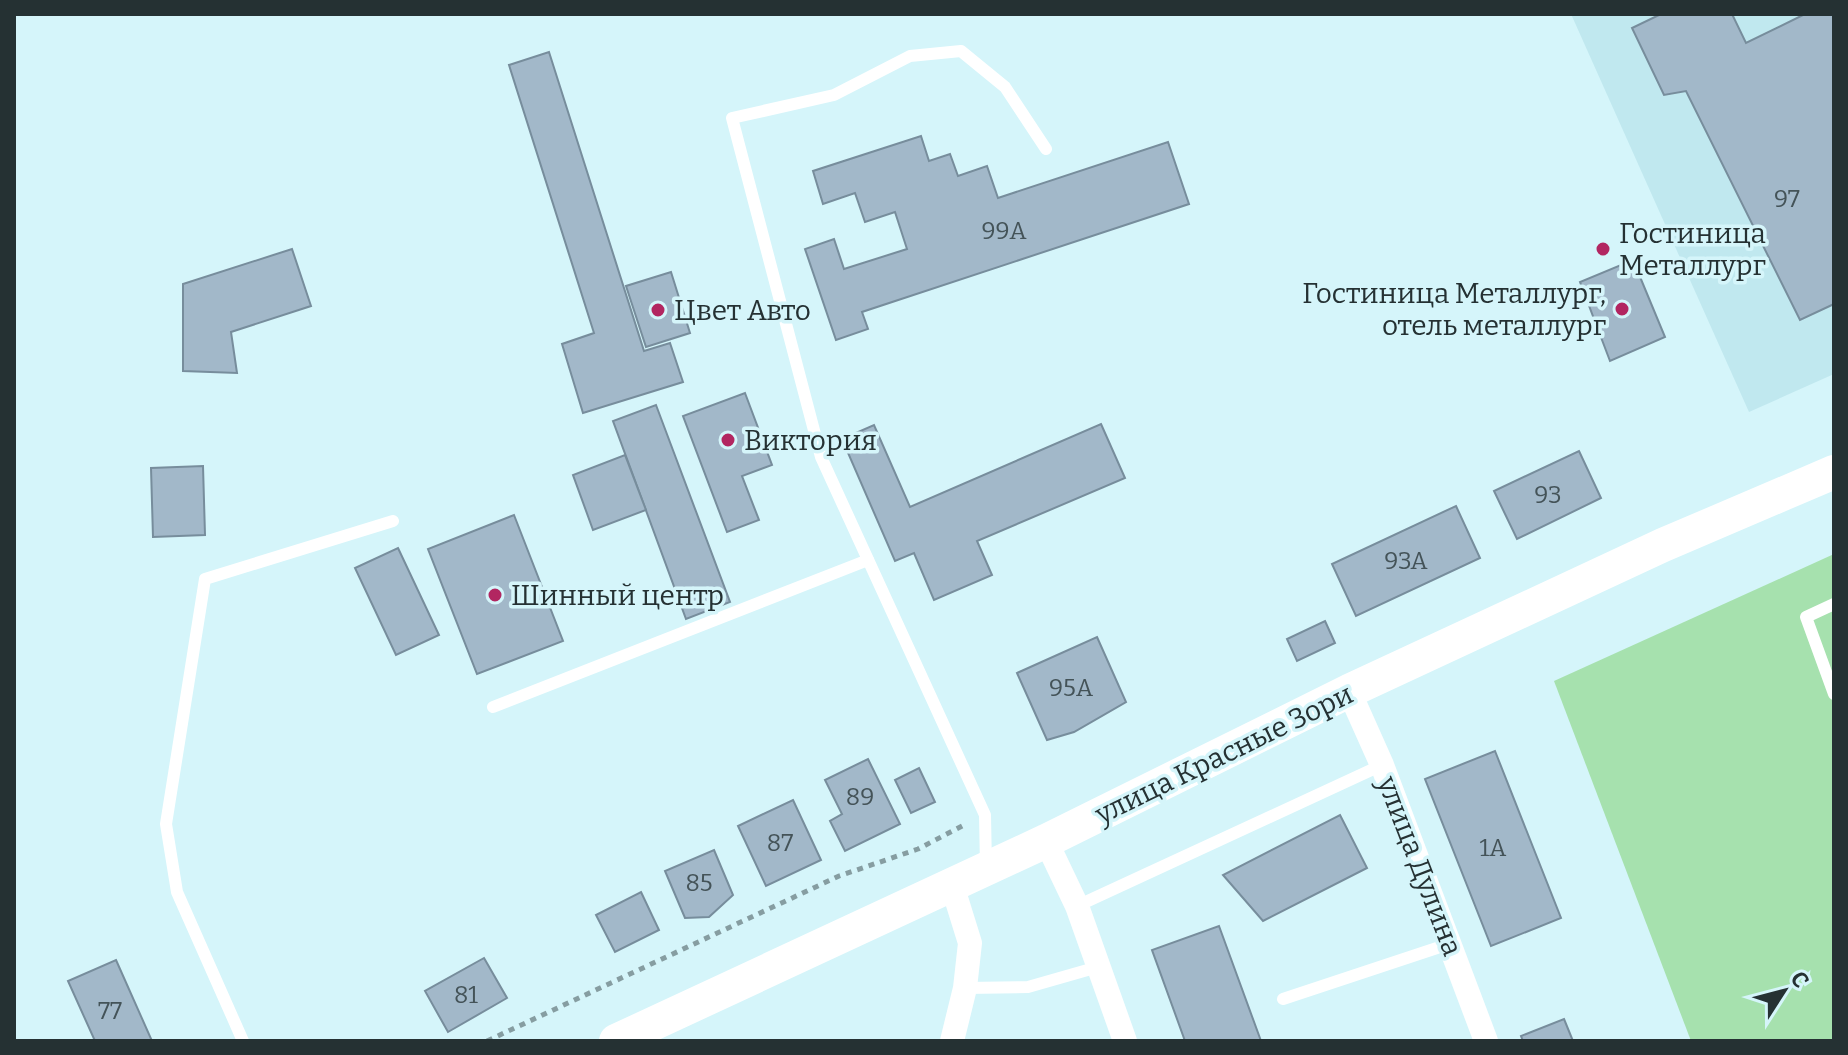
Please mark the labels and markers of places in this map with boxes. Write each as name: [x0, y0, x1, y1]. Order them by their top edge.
place label: Гостиница Металлург: [1619, 217, 1766, 282]
marker: Гостиница Металлург: [1594, 240, 1612, 258]
place label: Гостиница Металлург, отель металлург: [1302, 277, 1606, 342]
place label: Цвет Авто: [674, 294, 811, 327]
marker: Гостиница Металлург, отель металлург: [1613, 300, 1631, 318]
marker: Цвет Авто: [649, 301, 667, 319]
place label: Виктория: [744, 424, 877, 457]
marker: Виктория: [719, 431, 737, 449]
place label: Шинный центр: [511, 579, 724, 612]
marker: Шинный центр: [486, 586, 504, 604]

